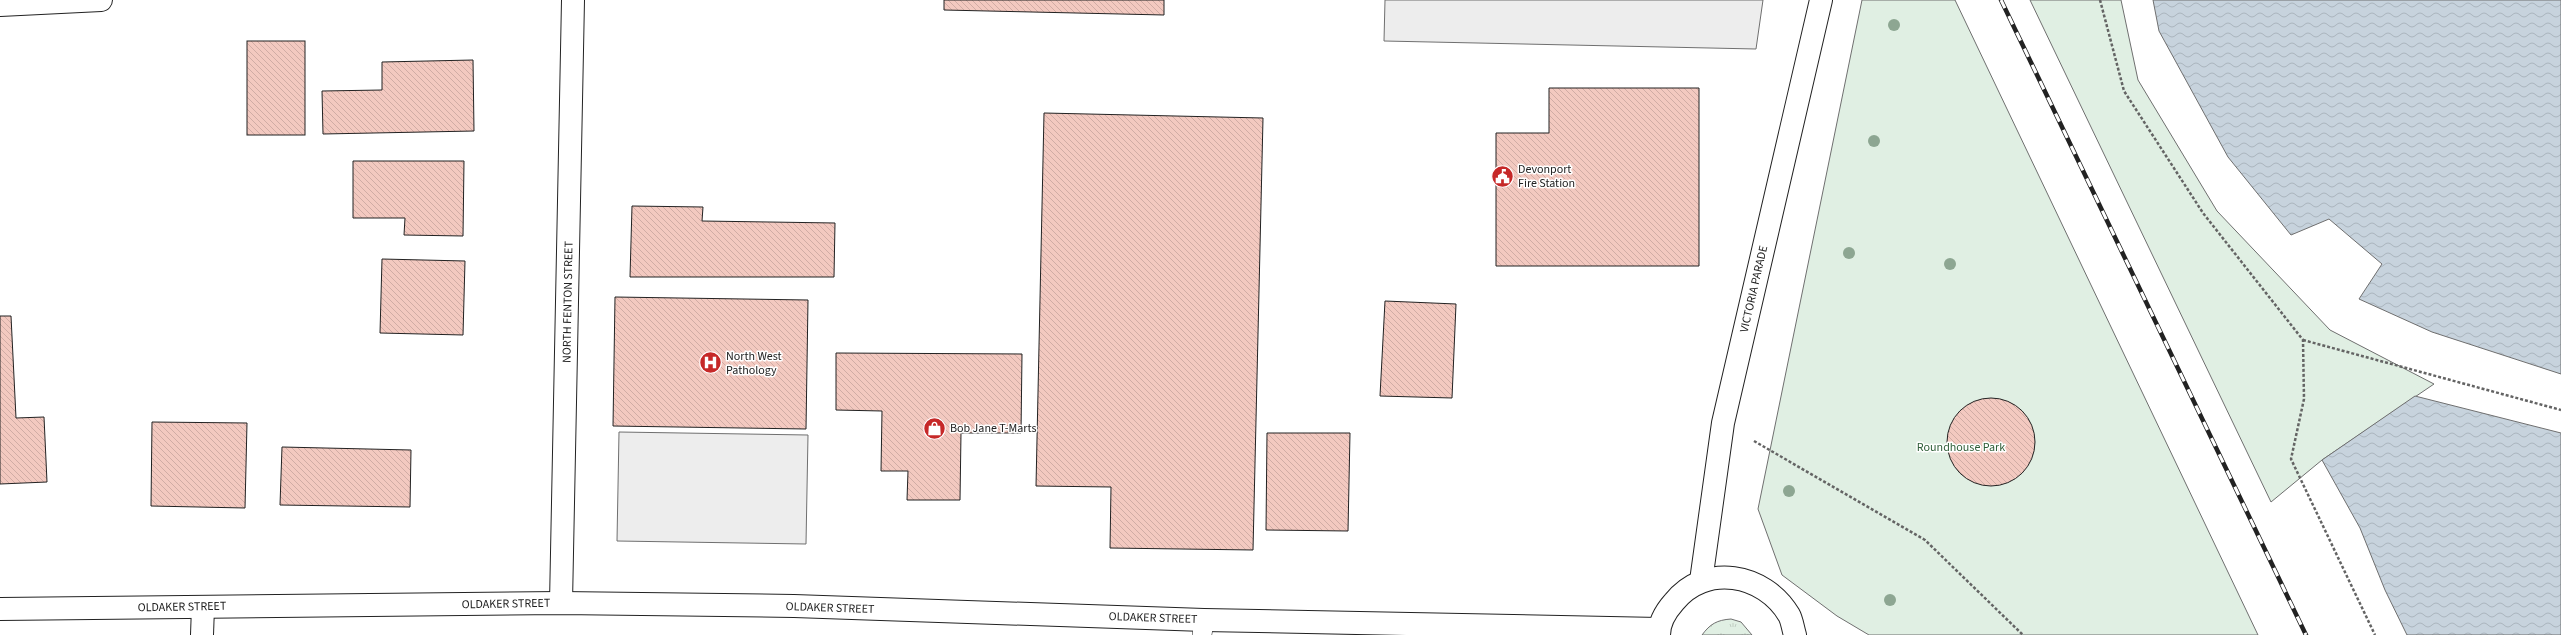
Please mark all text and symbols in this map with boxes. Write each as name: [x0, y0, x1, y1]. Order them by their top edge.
place label: Devonport Fire Station: [1518, 161, 1575, 192]
public building icon: Devonport Fire Station: [1489, 163, 1515, 189]
street label: NORTH FENTON STREET: [558, 240, 578, 363]
street label: VICTORIA PARADE: [1736, 244, 1772, 334]
place label: North West Pathology: [726, 348, 782, 379]
hospital icon: North West Pathology: [697, 350, 723, 376]
shop icon: Bob Jane T-Marts: [922, 415, 948, 441]
place label: Bob Jane T-Marts: [950, 420, 1037, 437]
park label: Roundhouse Park: [1917, 439, 2005, 456]
street label: OLDAKER STREET: [462, 595, 551, 613]
street label: OLDAKER STREET: [138, 598, 227, 616]
street label: OLDAKER STREET: [785, 598, 875, 618]
street label: OLDAKER STREET: [1108, 608, 1198, 628]

